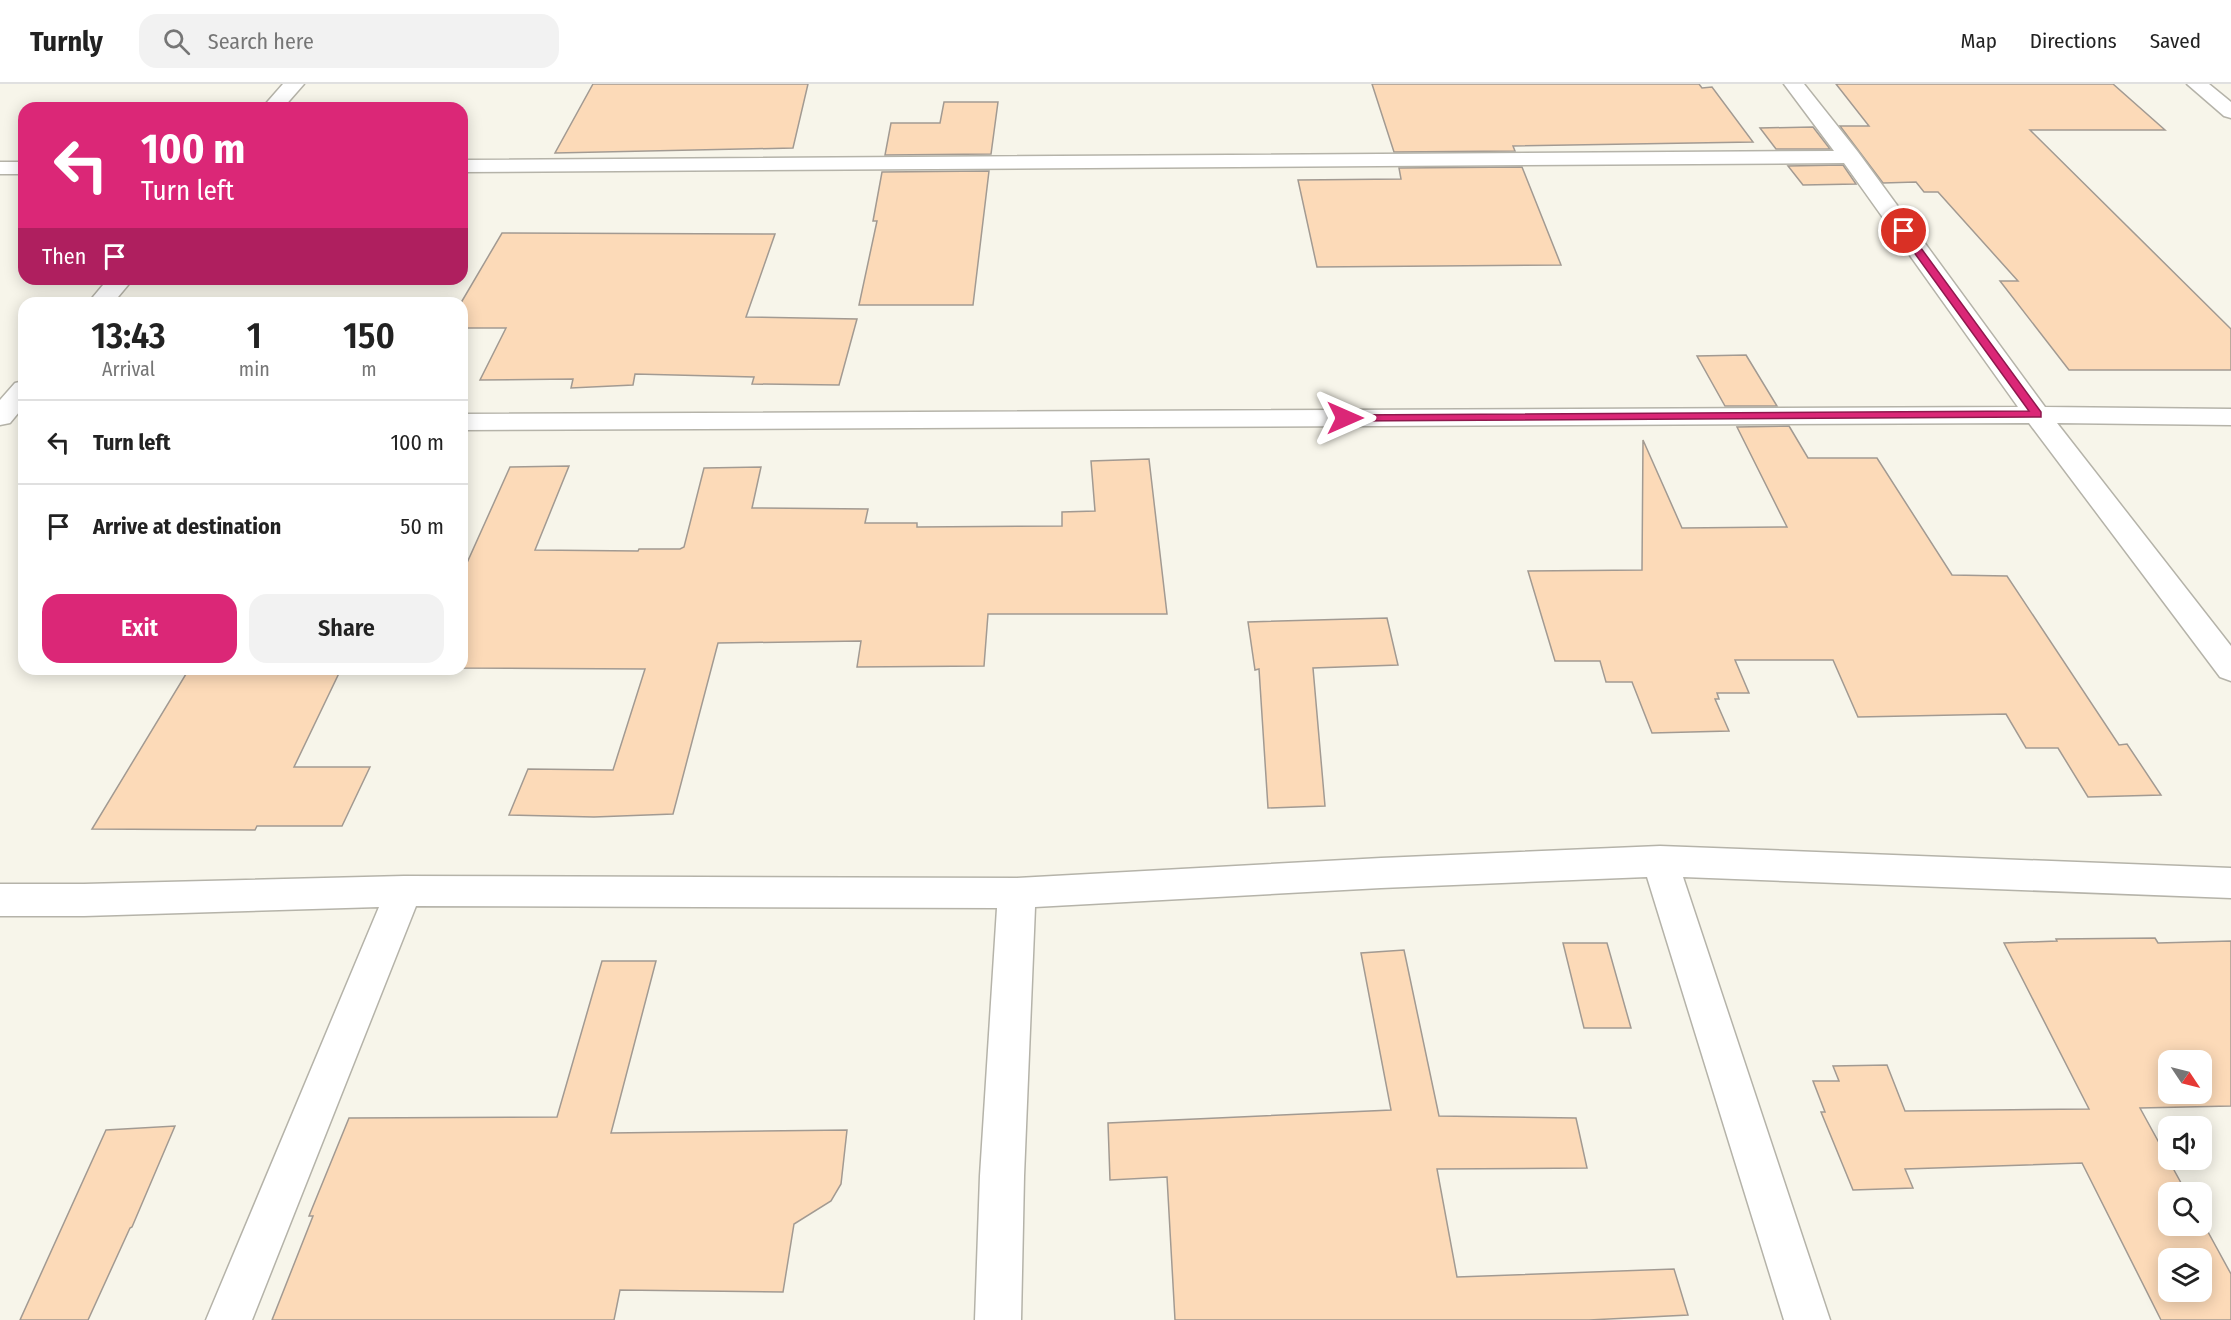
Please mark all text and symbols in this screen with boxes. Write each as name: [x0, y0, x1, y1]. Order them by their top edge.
search box: [139, 14, 559, 68]
text: Turnly: [30, 25, 103, 58]
icon: search: [160, 25, 193, 58]
text: Search here: [208, 28, 314, 55]
text: Map: [1960, 28, 1997, 54]
text: Directions: [2030, 28, 2117, 54]
text: Saved: [2150, 28, 2201, 54]
text: 100 m: [141, 124, 245, 174]
icon: left: [42, 126, 120, 204]
text: Turn left: [141, 175, 234, 207]
pin: [1878, 205, 1929, 256]
icon: arrive: [1887, 214, 1920, 247]
icon: arrive: [98, 240, 131, 273]
text: Then: [42, 243, 86, 270]
text: 13:43: [91, 314, 166, 358]
text: 1: [247, 314, 262, 358]
text: 150: [343, 314, 395, 358]
text: Arrival: [102, 357, 155, 381]
text: min: [239, 357, 270, 381]
text: m: [361, 357, 377, 381]
position arrow: [1313, 386, 1377, 450]
icon: left: [42, 426, 75, 459]
text: Turn left: [93, 429, 171, 456]
text: 100 m: [390, 429, 444, 456]
icon: arrive: [42, 510, 75, 543]
text: Arrive at destination: [93, 513, 281, 540]
text: 50 m: [400, 513, 444, 540]
button: Exit: [42, 594, 237, 663]
button: Share: [249, 594, 444, 663]
north arrow: [2158, 1050, 2212, 1104]
map controls: [2158, 1050, 2212, 1302]
button: sound: [2158, 1116, 2212, 1170]
button: search: [2158, 1182, 2212, 1236]
button: layers: [2158, 1248, 2212, 1302]

